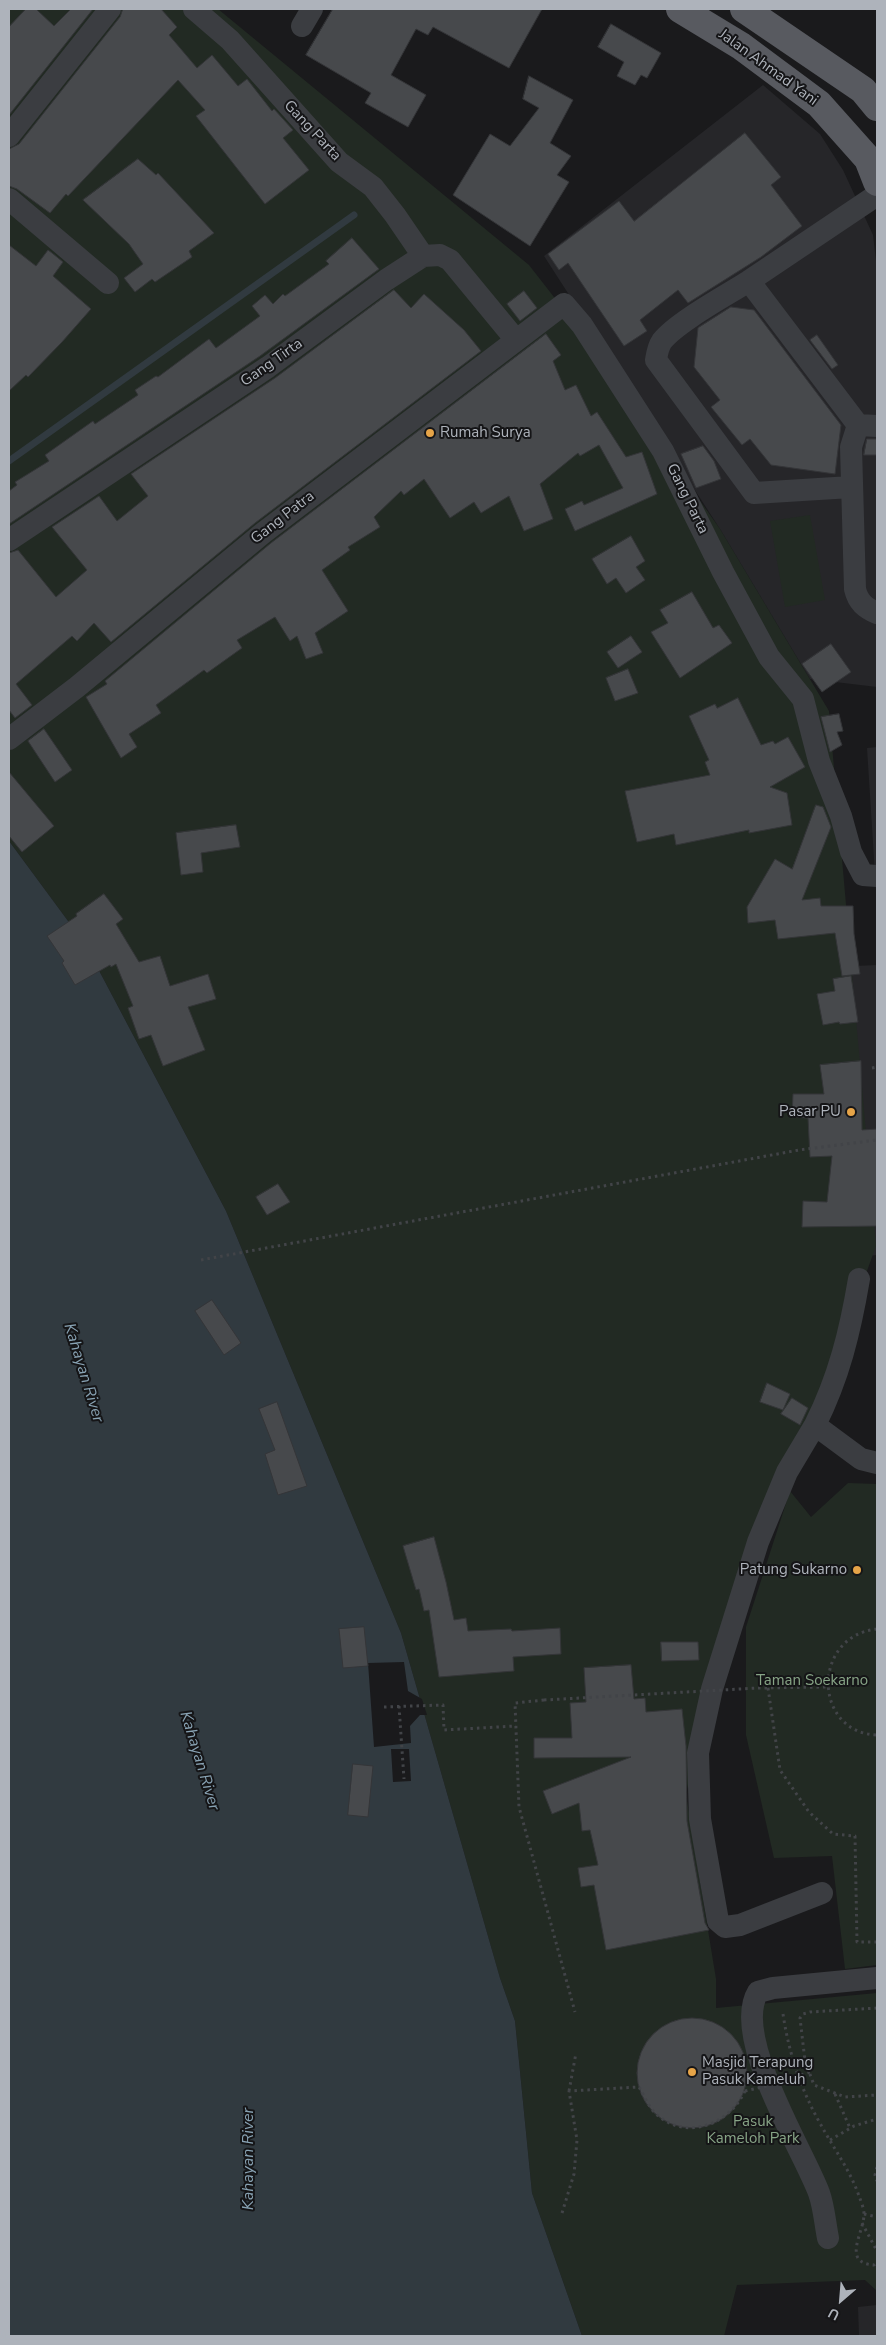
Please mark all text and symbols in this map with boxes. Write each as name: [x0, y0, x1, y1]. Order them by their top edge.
street label: Jalan Ahmad Yani: [715, 26, 821, 110]
street label: Gang Parta: [279, 97, 345, 165]
street label: Gang Tirta: [238, 335, 306, 391]
place label: Rumah Surya: [440, 424, 531, 442]
marker: Rumah Surya: [424, 427, 436, 439]
street label: Gang Parta: [662, 461, 712, 537]
street label: Gang Patra: [248, 488, 318, 548]
place label: Pasar PU: [779, 1103, 841, 1121]
marker: Pasar PU: [845, 1106, 857, 1118]
water label: Kahayan River: [59, 1321, 107, 1425]
place label: Patung Sukarno: [740, 1561, 847, 1579]
marker: Patung Sukarno: [851, 1564, 863, 1576]
park label: Taman Soekarno: [756, 1672, 868, 1690]
water label: Kahayan River: [175, 1709, 223, 1813]
place label: Masjid Terapung Pasuk Kameluh: [702, 2054, 813, 2089]
marker: Masjid Terapung Pasuk Kameluh: [686, 2066, 698, 2078]
water label: Kahayan River: [239, 2108, 259, 2210]
park label: Pasuk Kameloh Park: [706, 2113, 800, 2148]
north arrow: [816, 2275, 866, 2325]
text: U: [825, 2303, 843, 2325]

